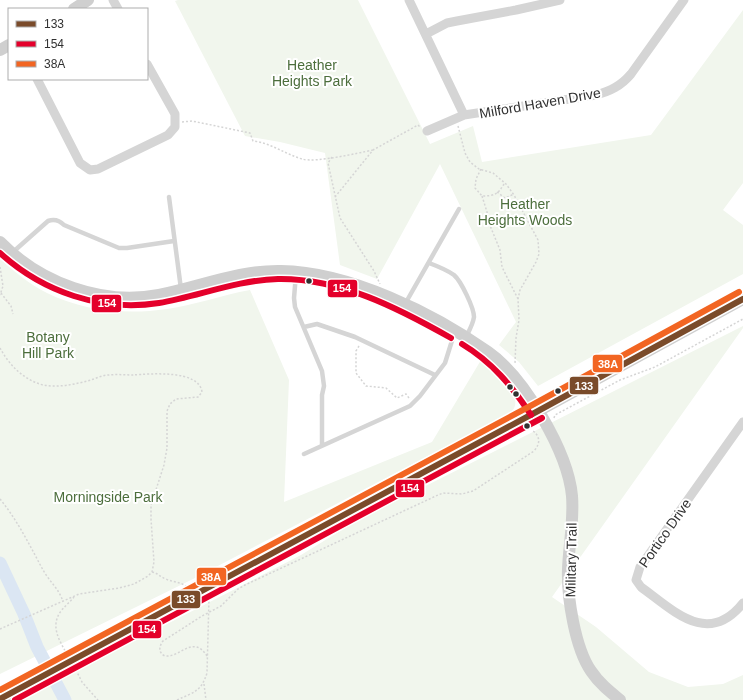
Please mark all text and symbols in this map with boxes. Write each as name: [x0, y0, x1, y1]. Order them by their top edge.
legend: [8, 8, 148, 80]
text: 133: [44, 17, 64, 31]
text: 154: [44, 37, 64, 51]
text: 38A: [44, 57, 65, 71]
park label: Heather Heights Park: [272, 57, 353, 89]
street label: Milford Haven Drive: [478, 84, 602, 122]
park label: Heather Heights Woods: [478, 196, 572, 228]
unlabelled marker: [304, 276, 314, 286]
line badge: 154: [327, 279, 358, 298]
text: 154: [333, 282, 352, 294]
line badge: 154: [91, 294, 122, 313]
text: 154: [98, 297, 117, 309]
park label: Botany Hill Park: [22, 329, 75, 361]
line badge: 38A: [592, 354, 623, 373]
text: 38A: [598, 358, 618, 370]
line badge: 133: [569, 376, 599, 395]
text: 133: [575, 380, 593, 392]
unlabelled marker: [505, 382, 515, 392]
unlabelled marker: [553, 386, 563, 396]
unlabelled marker: [511, 389, 521, 399]
unlabelled marker: [522, 421, 532, 431]
line badge: 154: [395, 479, 425, 498]
text: 154: [401, 482, 420, 494]
park label: Morningside Park: [54, 489, 163, 505]
street label: Portico Drive: [635, 495, 695, 570]
street label: Military Trail: [562, 523, 580, 597]
line badge: 38A: [196, 567, 227, 586]
text: 38A: [201, 571, 221, 583]
line badge: 133: [171, 590, 201, 609]
text: 133: [177, 593, 195, 605]
line badge: 154: [132, 620, 162, 639]
text: 154: [138, 623, 157, 635]

